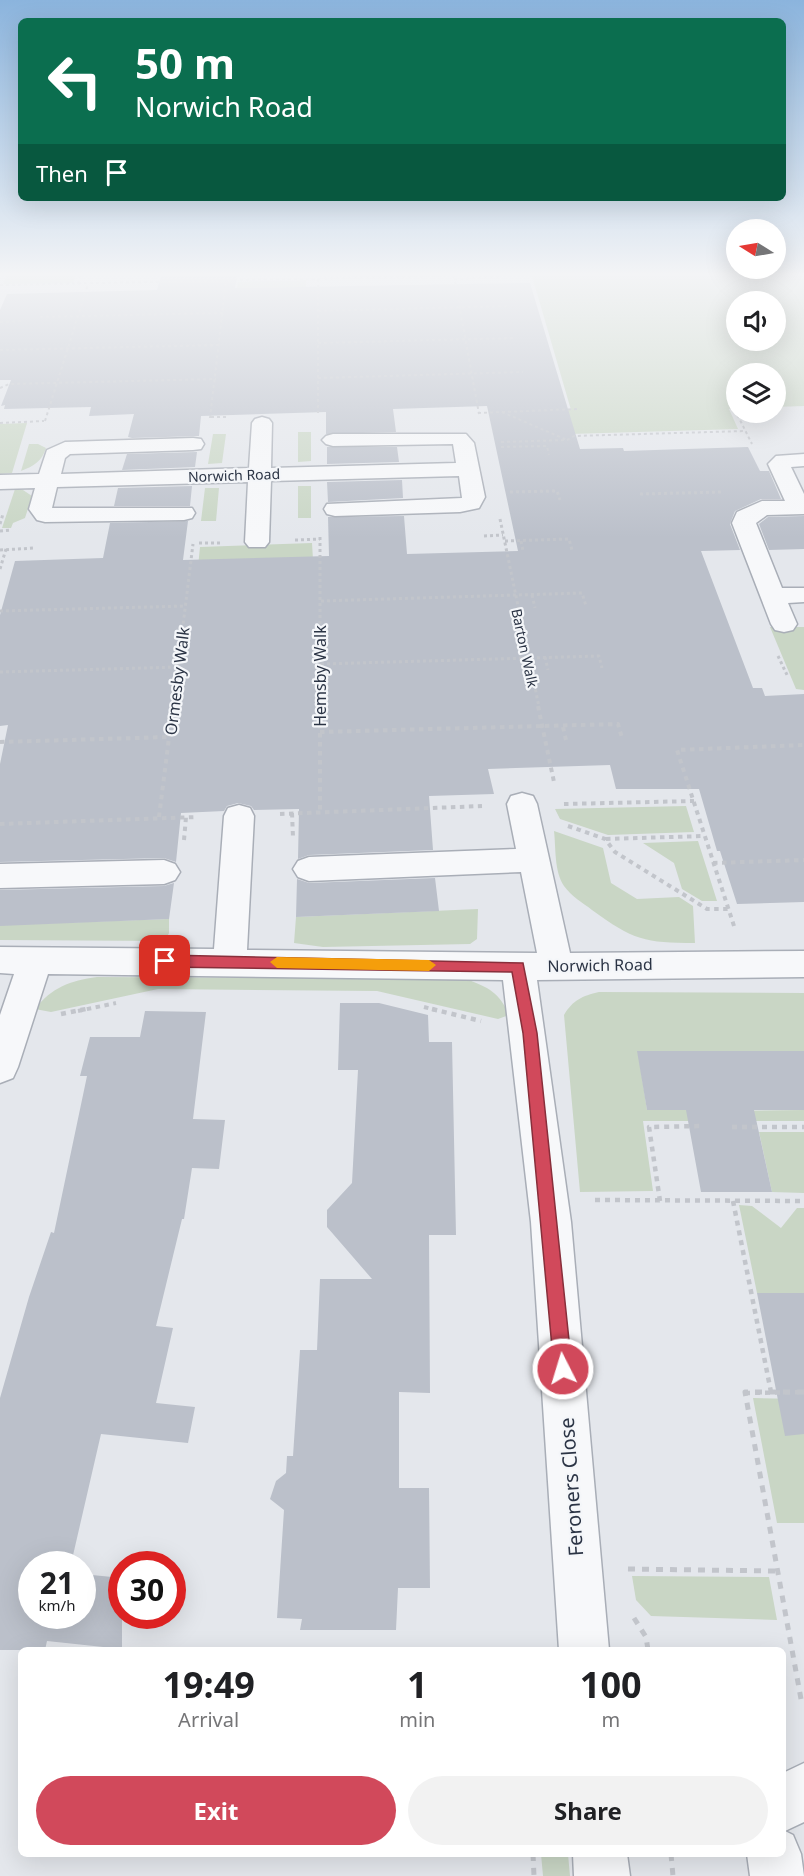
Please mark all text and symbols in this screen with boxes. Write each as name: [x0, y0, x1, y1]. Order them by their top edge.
text: 50 m: [135, 34, 235, 91]
icon: left: [36, 42, 114, 120]
text: Norwich Road: [135, 88, 313, 125]
icon: arrive: [100, 156, 133, 189]
text: Then: [36, 158, 88, 188]
north arrow: [726, 219, 786, 279]
map controls: [726, 219, 786, 423]
button: sound: [726, 291, 786, 351]
button: layers: [726, 363, 786, 423]
street label: Norwich Road: [188, 464, 280, 486]
street label: Barton Walk: [507, 607, 543, 690]
street label: Ormesby Walk: [159, 625, 195, 736]
street label: Hemsby Walk: [309, 625, 331, 727]
pin: [139, 935, 190, 986]
icon: arrive: [148, 944, 181, 977]
street label: Norwich Road: [547, 953, 653, 977]
position arrow: [531, 1337, 595, 1401]
street label: Feroners Close: [553, 1417, 589, 1557]
speed limit sign: 30: [108, 1551, 186, 1629]
text: 21: [40, 1562, 74, 1603]
text: km/h: [39, 1595, 75, 1615]
text: 19:49: [162, 1660, 255, 1709]
text: 1: [407, 1660, 428, 1709]
text: 100: [580, 1660, 642, 1709]
text: Arrival: [178, 1706, 239, 1733]
text: min: [399, 1706, 435, 1733]
text: m: [601, 1706, 620, 1733]
button: Exit: [36, 1776, 396, 1845]
button: Share: [408, 1776, 768, 1845]

